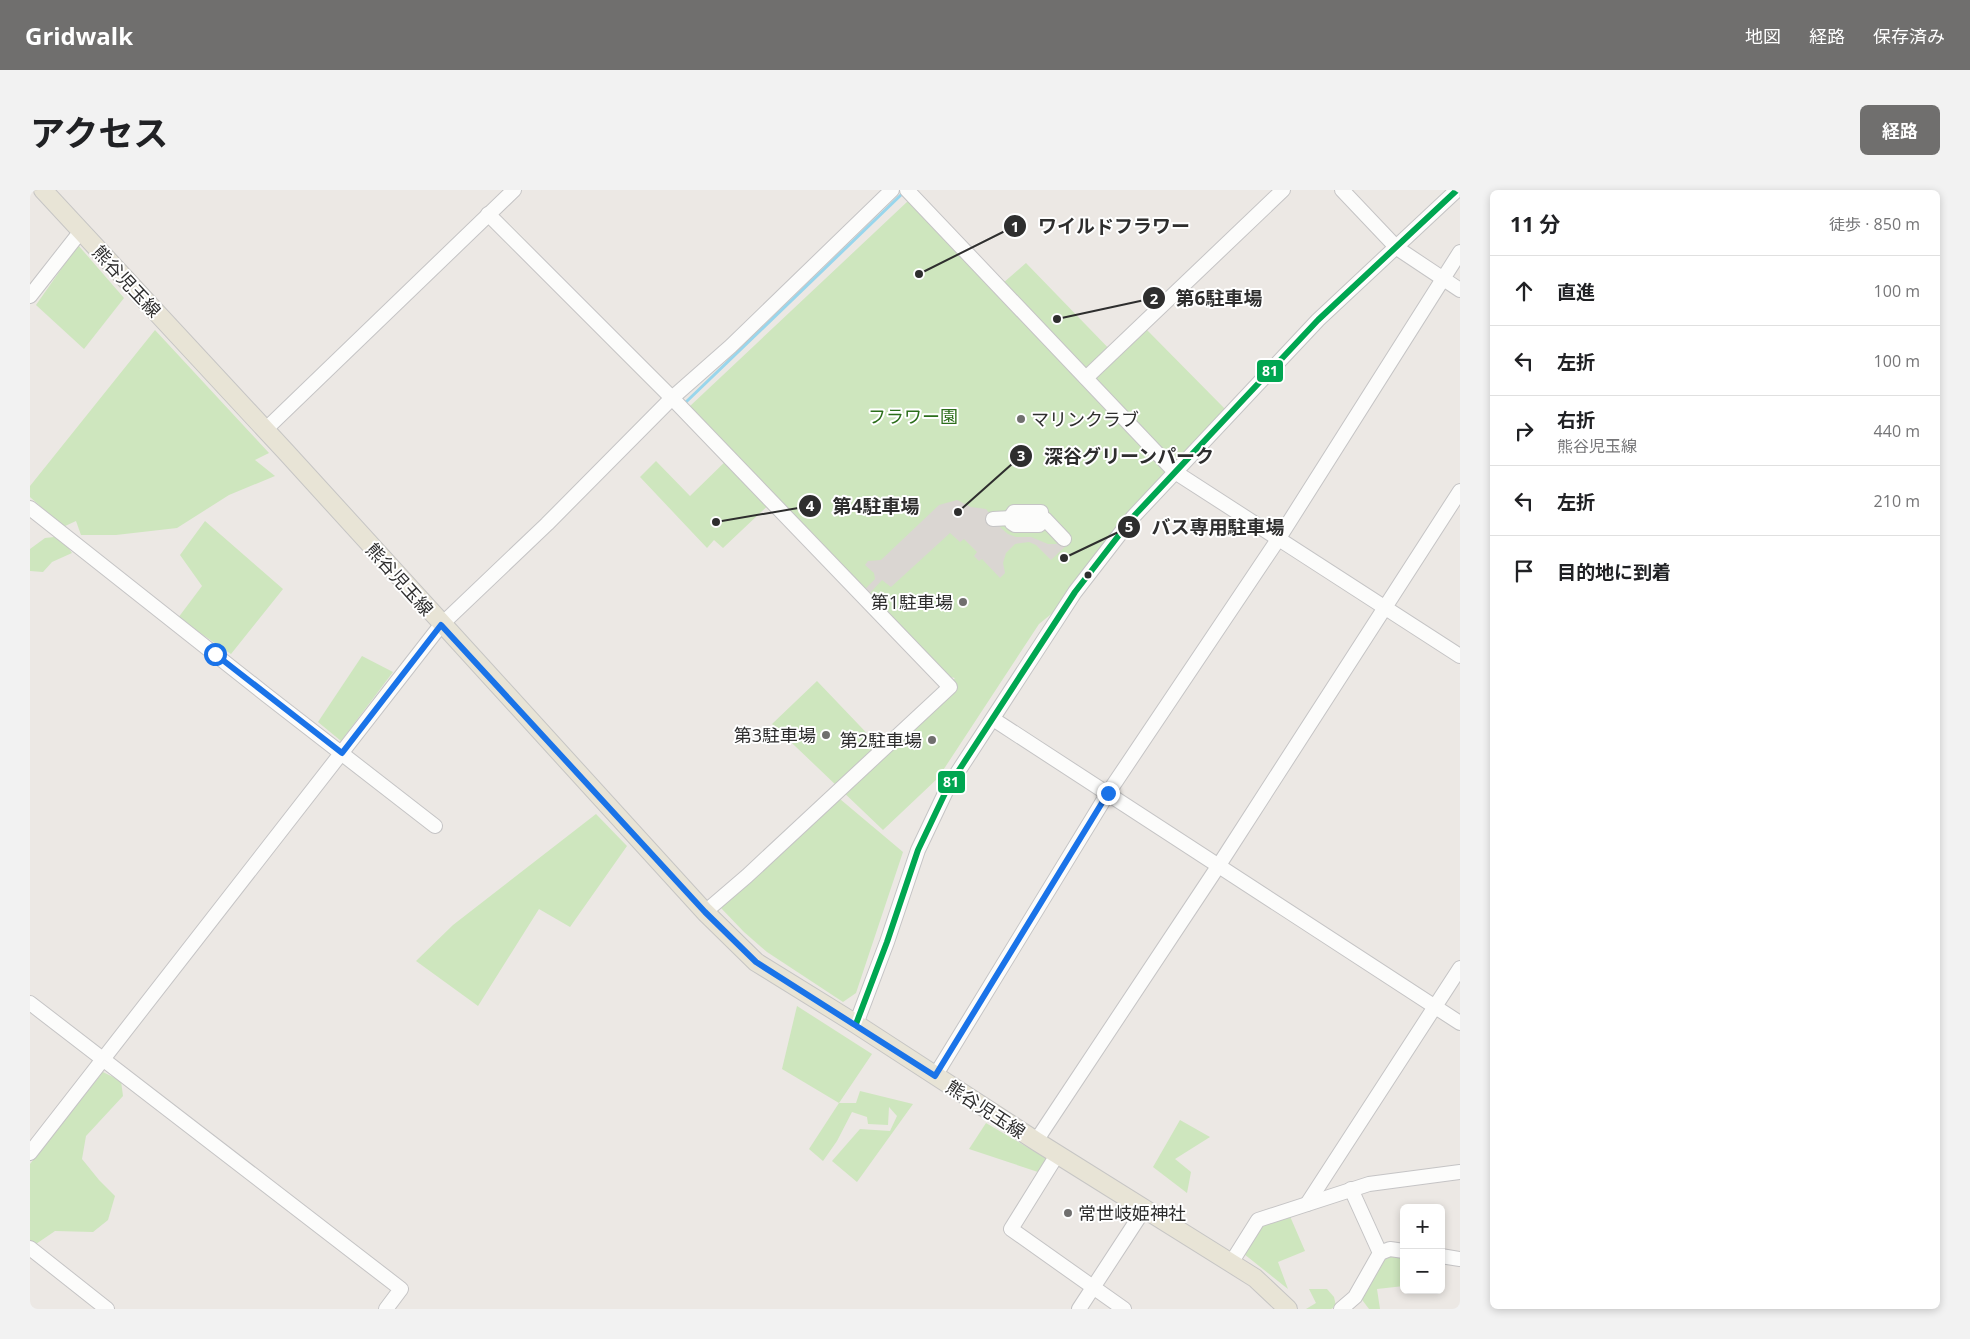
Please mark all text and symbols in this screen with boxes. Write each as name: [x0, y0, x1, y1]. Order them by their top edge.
text: Gridwalk: [25, 19, 133, 52]
text: 地図: [1745, 24, 1781, 48]
text: 経路: [1809, 24, 1845, 48]
text: 保存済み: [1873, 24, 1945, 48]
button: 経路: [1860, 105, 1940, 155]
text: アクセス: [30, 109, 168, 156]
callout: ワイルドフラワー: [1003, 209, 1200, 243]
text: 11 分: [1510, 210, 1560, 238]
text: ワイルドフラワー: [1038, 213, 1190, 239]
text: 徒歩 · 850 m: [1829, 213, 1920, 235]
text: 1: [1011, 216, 1019, 236]
street label: 熊谷児玉線: [88, 240, 166, 322]
icon: ahead: [1510, 277, 1538, 305]
text: 直進: [1557, 279, 1595, 305]
text: 100 m: [1874, 280, 1920, 302]
callout: 第6駐車場: [1141, 281, 1273, 315]
text: 第6駐車場: [1176, 285, 1262, 311]
text: 2: [1150, 288, 1159, 308]
icon: left: [1510, 347, 1538, 375]
text: 左折: [1557, 349, 1595, 375]
text: 100 m: [1874, 350, 1920, 372]
line badge: 81: [1256, 359, 1284, 383]
text: 81: [1262, 361, 1278, 380]
park label: フラワー園: [868, 404, 958, 428]
place label: マリンクラブ: [1031, 407, 1139, 431]
text: 右折: [1557, 407, 1595, 433]
marker: マリンクラブ: [1015, 413, 1027, 425]
icon: right: [1510, 417, 1538, 445]
text: 440 m: [1874, 420, 1920, 442]
text: 熊谷児玉線: [1557, 435, 1637, 457]
callout: 深谷グリーンパーク: [1009, 439, 1225, 473]
text: 深谷グリーンパーク: [1044, 443, 1214, 469]
text: 3: [1017, 445, 1025, 465]
icon: left: [1510, 487, 1538, 515]
callout: 第4駐車場: [798, 489, 929, 523]
text: 左折: [1557, 489, 1595, 515]
text: 210 m: [1874, 490, 1920, 512]
text: 第4駐車場: [833, 493, 919, 519]
text: 4: [806, 495, 815, 515]
callout: バス専用駐車場: [1116, 510, 1294, 544]
text: バス専用駐車場: [1151, 514, 1285, 540]
text: 5: [1125, 516, 1133, 536]
street label: 熊谷児玉線: [361, 538, 439, 620]
icon: arrive: [1510, 557, 1538, 585]
text: 目的地に到着: [1557, 559, 1671, 585]
unlabelled marker: [1083, 570, 1093, 580]
place label: 第1駐車場: [871, 590, 953, 614]
marker: 第1駐車場: [957, 596, 969, 608]
route start: [204, 643, 227, 666]
place label: 第3駐車場: [734, 723, 816, 747]
place label: 第2駐車場: [840, 728, 922, 752]
marker: 第3駐車場: [820, 729, 832, 741]
marker: 第2駐車場: [926, 734, 938, 746]
line badge: 81: [937, 770, 966, 794]
text: 81: [943, 772, 959, 791]
route end: [1097, 782, 1120, 805]
street label: 熊谷児玉線: [942, 1074, 1030, 1144]
place label: 常世岐姫神社: [1078, 1201, 1186, 1225]
map controls: [1400, 1204, 1445, 1294]
button: +: [1400, 1204, 1445, 1249]
marker: 常世岐姫神社: [1062, 1207, 1074, 1219]
button: −: [1400, 1249, 1445, 1294]

